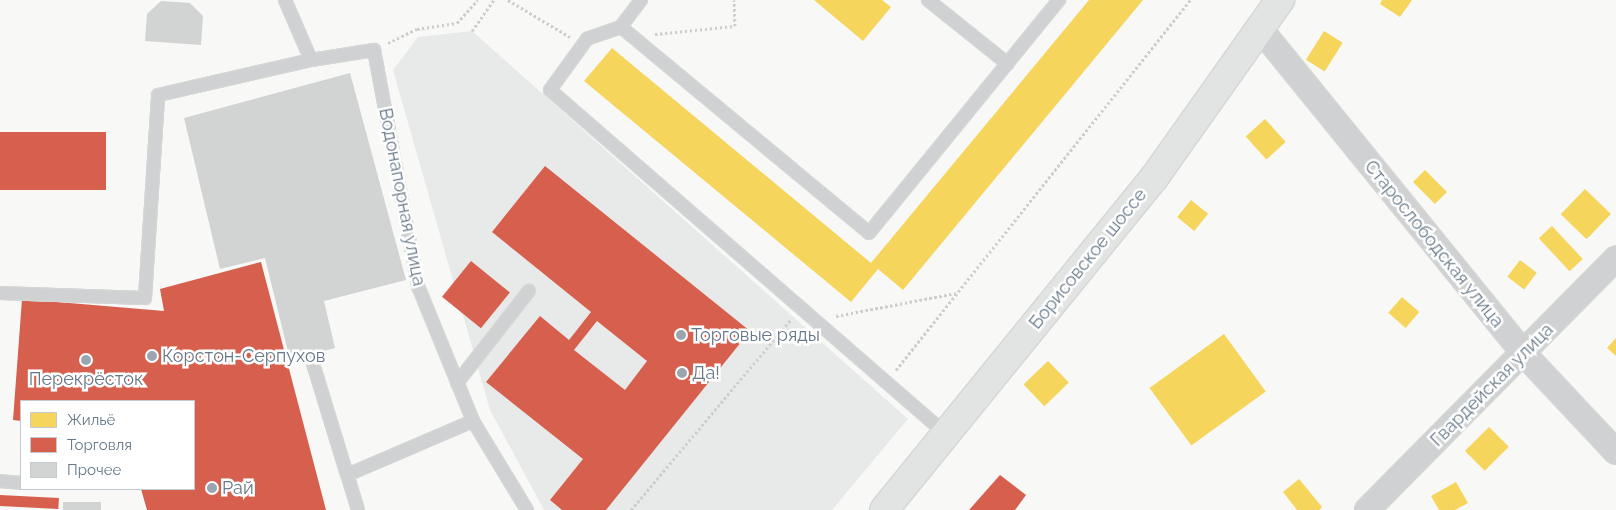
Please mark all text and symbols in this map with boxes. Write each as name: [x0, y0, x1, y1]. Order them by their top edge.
street label: Водонапорная улица: [374, 106, 430, 288]
street label: Старослободская улица: [1360, 156, 1508, 332]
street label: Борисовское шоссе: [1025, 185, 1151, 333]
street label: Гвардейская улица: [1426, 319, 1558, 451]
place label: Торговые ряды: [691, 324, 820, 346]
marker: Торговые ряды: [675, 329, 687, 341]
place label: Корстон-Серпухов: [162, 345, 325, 367]
marker: Корстон-Серпухов: [146, 350, 158, 362]
marker: Перекрёсток: [80, 354, 92, 366]
place label: Да!: [692, 362, 720, 384]
marker: Да!: [676, 367, 688, 379]
place label: Перекрёсток: [29, 368, 143, 390]
legend: [20, 400, 195, 490]
text: Жильё: [67, 411, 115, 429]
text: Торговля: [67, 436, 132, 454]
text: Прочее: [67, 461, 121, 479]
place label: Рай: [222, 477, 254, 499]
marker: Рай: [206, 482, 218, 494]

